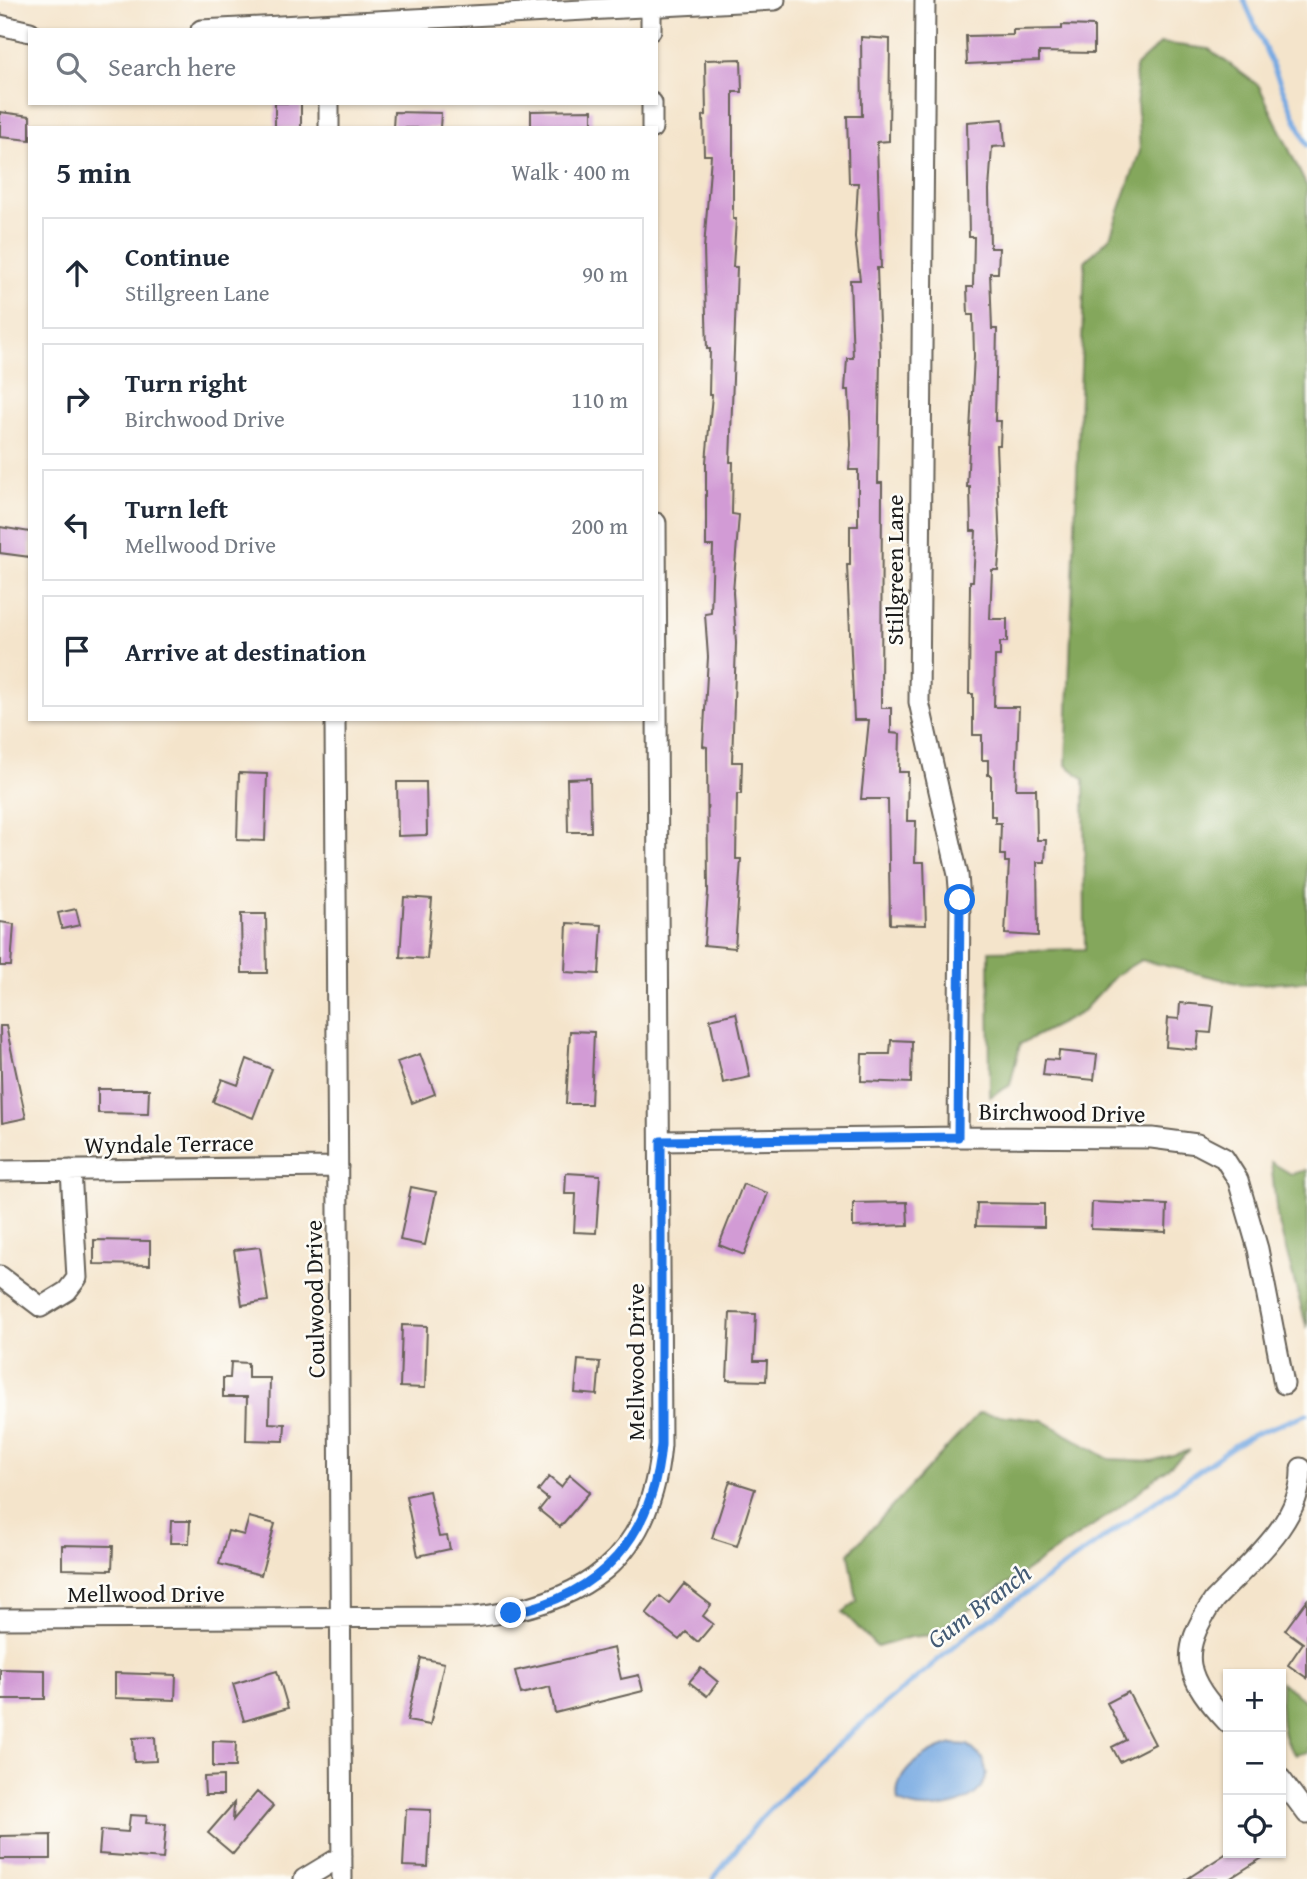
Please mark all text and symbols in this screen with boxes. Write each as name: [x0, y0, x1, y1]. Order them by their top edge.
search box: [28, 28, 658, 105]
text: Search here: [108, 47, 236, 86]
icon: search: [52, 48, 90, 86]
text: 5 min: [56, 150, 131, 194]
text: Walk · 400 m: [511, 155, 630, 188]
text: Continue: [125, 237, 230, 276]
icon: ahead: [58, 254, 96, 292]
text: 90 m: [582, 257, 628, 290]
text: Stillgreen Lane: [125, 276, 270, 309]
text: Turn right: [125, 363, 247, 402]
icon: right: [58, 380, 96, 418]
text: 110 m: [571, 383, 628, 416]
text: Birchwood Drive: [125, 402, 285, 435]
text: Turn left: [125, 489, 228, 528]
street label: Stillgreen Lane: [877, 495, 912, 645]
icon: left: [58, 506, 96, 544]
text: 200 m: [571, 509, 628, 542]
text: Mellwood Drive: [125, 528, 276, 561]
icon: arrive: [58, 632, 96, 670]
text: Arrive at destination: [125, 632, 366, 671]
route start: [944, 884, 975, 915]
street label: Birchwood Drive: [978, 1094, 1146, 1131]
street label: Wyndale Terrace: [84, 1125, 254, 1162]
street label: Coulwood Drive: [296, 1220, 333, 1378]
street label: Mellwood Drive: [618, 1283, 653, 1441]
water label: Gum Branch: [918, 1553, 1039, 1658]
street label: Mellwood Drive: [67, 1576, 225, 1611]
route end: [495, 1597, 526, 1628]
map controls: [1223, 1669, 1286, 1858]
button: +: [1223, 1669, 1286, 1732]
button: −: [1223, 1732, 1286, 1795]
button: locate: [1223, 1795, 1286, 1858]

